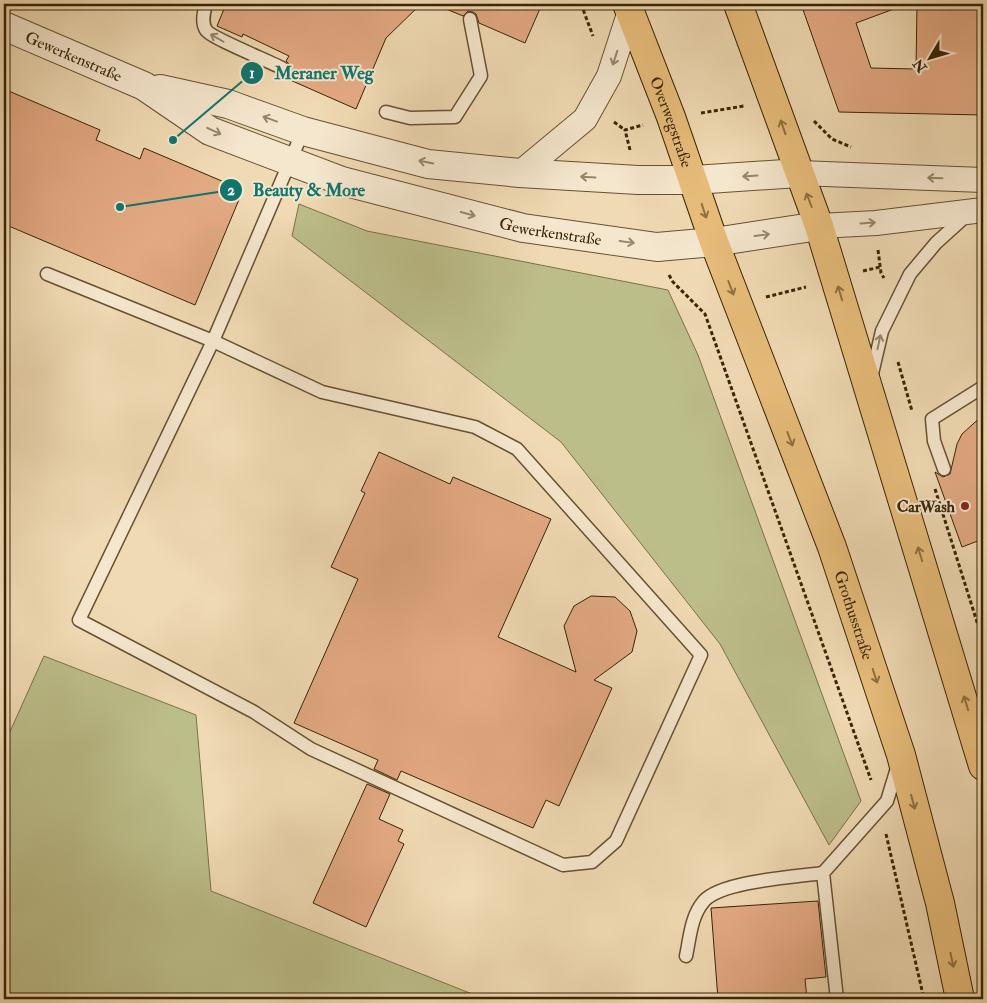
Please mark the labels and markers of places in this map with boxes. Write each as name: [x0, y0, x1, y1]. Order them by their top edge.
callout: Meraner Weg: [239, 56, 383, 89]
callout: Beauty & More: [218, 173, 376, 206]
place label: CarWash: [897, 497, 956, 517]
marker: CarWash: [959, 500, 971, 512]

